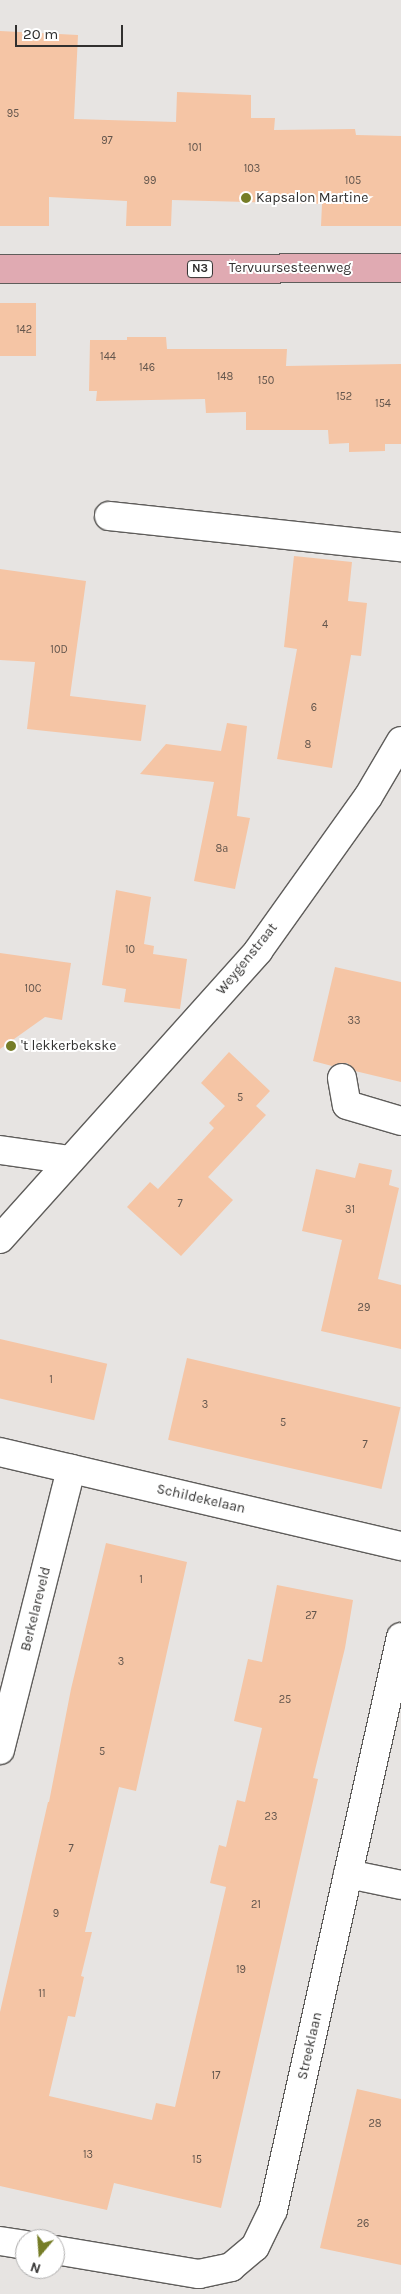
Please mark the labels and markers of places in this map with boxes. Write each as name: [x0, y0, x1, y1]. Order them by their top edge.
place label: Kapsalon Martine: [256, 190, 369, 206]
marker: Kapsalon Martine: [240, 192, 252, 204]
place label: 't lekkerbekske: [21, 1038, 116, 1054]
marker: 't lekkerbekske: [5, 1040, 17, 1052]

